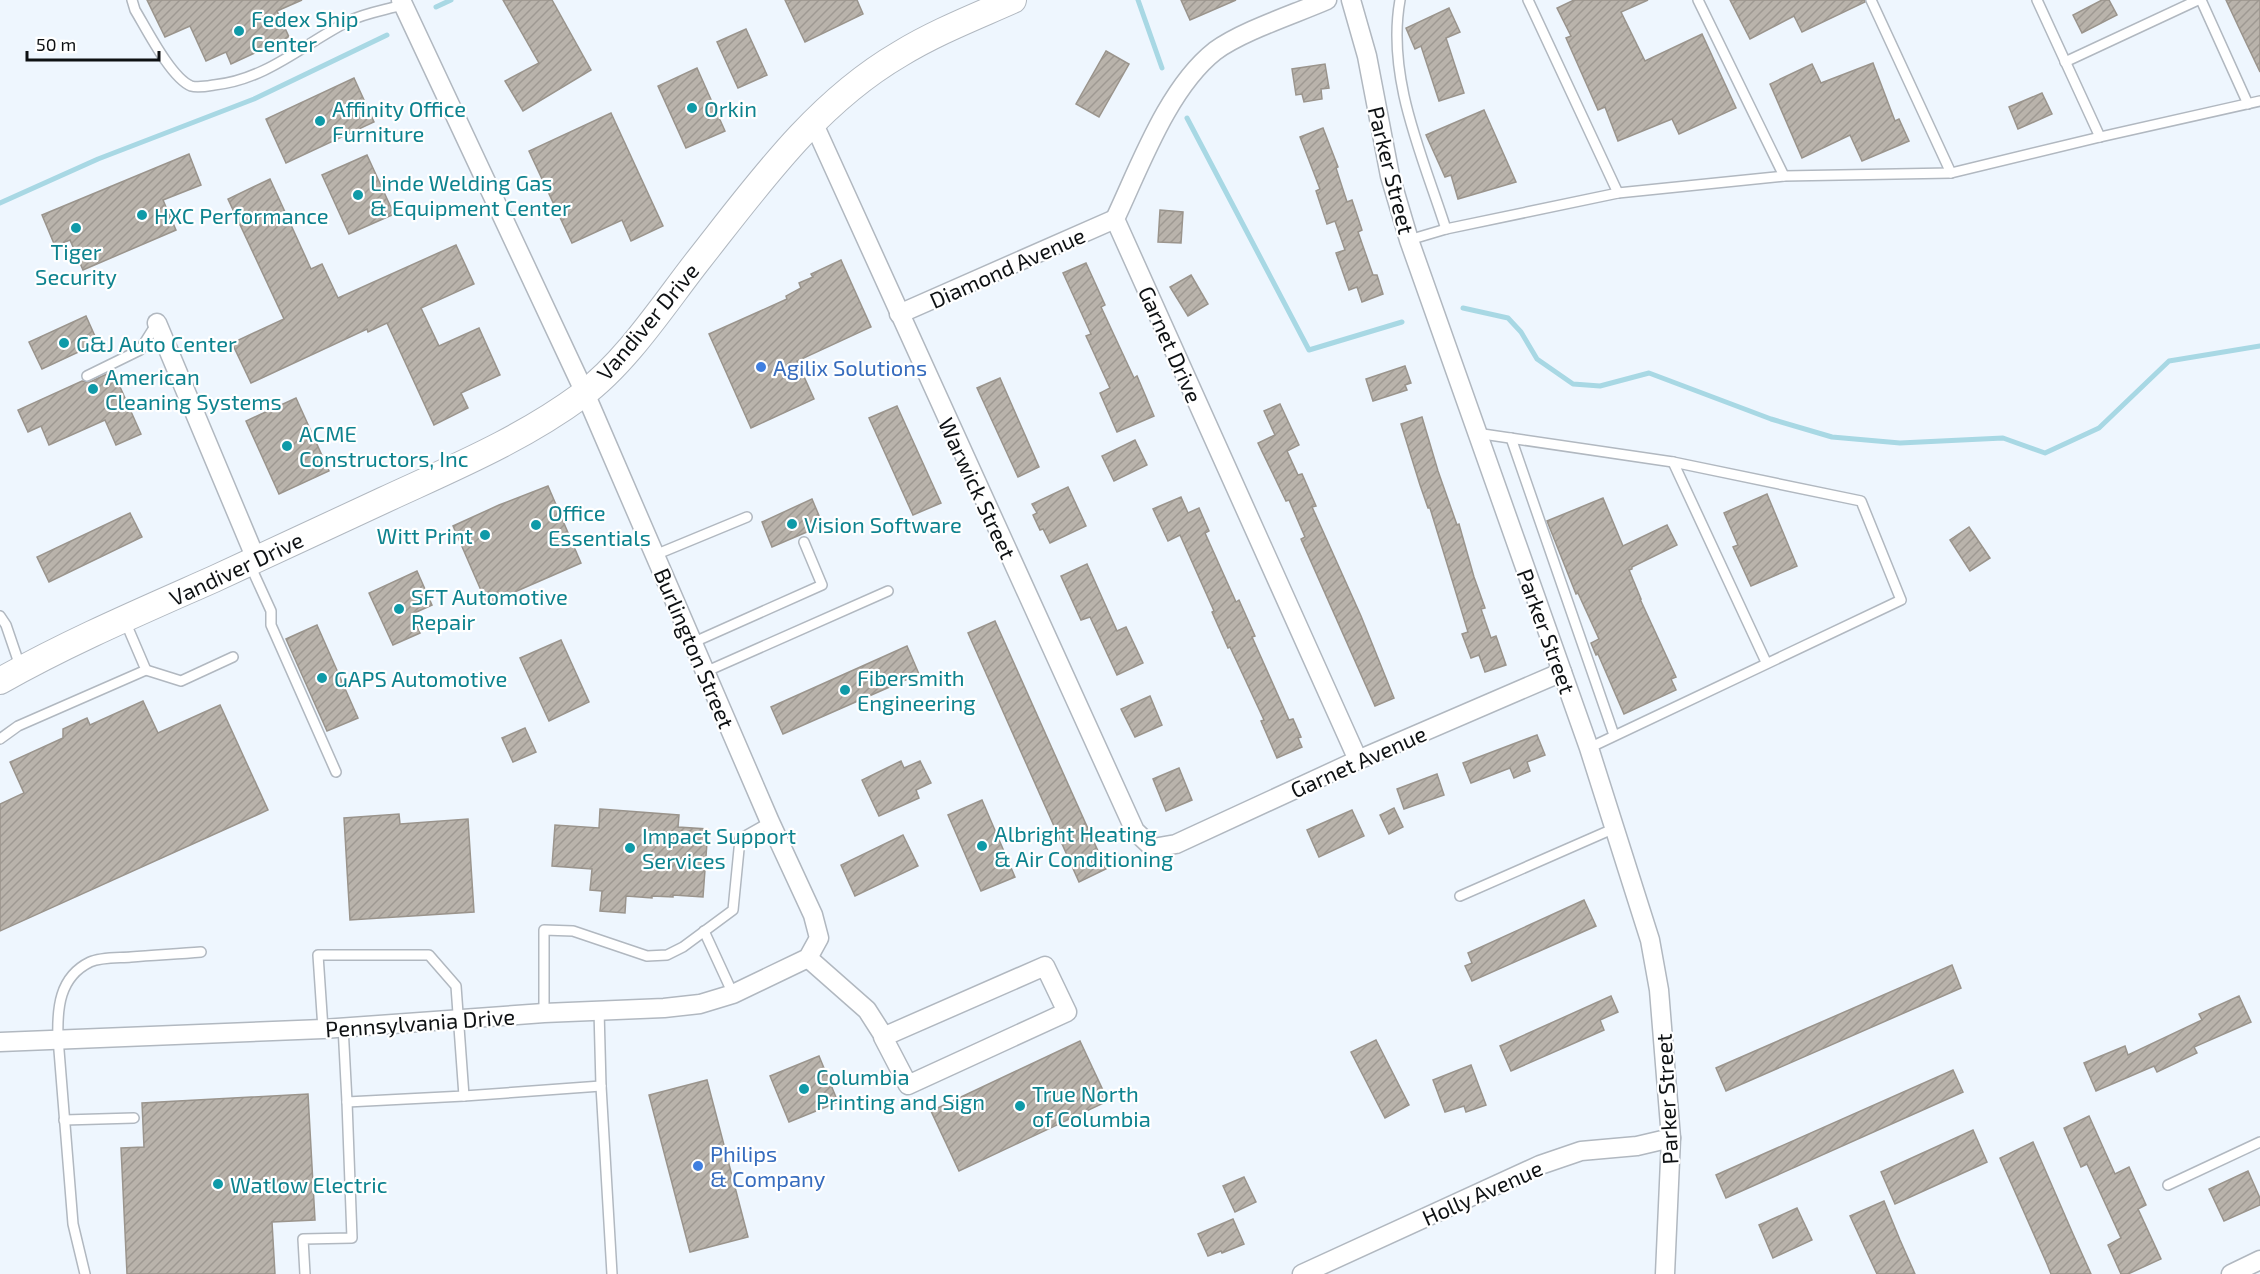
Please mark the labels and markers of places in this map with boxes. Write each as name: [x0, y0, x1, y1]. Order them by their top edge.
place label: Fedex Ship Center: [251, 5, 359, 56]
marker: Fedex Ship Center: [232, 24, 246, 38]
place label: Affinity Office Furniture: [332, 95, 466, 146]
place label: Orkin: [704, 95, 757, 121]
marker: Orkin: [685, 101, 699, 115]
marker: Affinity Office Furniture: [313, 114, 327, 128]
place label: Linde Welding Gas & Equipment Center: [370, 169, 571, 220]
marker: Linde Welding Gas & Equipment Center: [351, 188, 365, 202]
place label: HXC Performance: [154, 202, 329, 228]
marker: HXC Performance: [135, 208, 149, 222]
marker: Tiger Security: [69, 221, 83, 235]
place label: Tiger Security: [35, 238, 117, 289]
place label: G&J Auto Center: [76, 330, 237, 356]
marker: G&J Auto Center: [57, 336, 71, 350]
place label: Agilix Solutions: [773, 354, 927, 380]
marker: Agilix Solutions: [754, 360, 768, 374]
place label: American Cleaning Systems: [105, 363, 282, 414]
marker: American Cleaning Systems: [86, 382, 100, 396]
place label: ACME Constructors, Inc: [299, 420, 469, 471]
marker: ACME Constructors, Inc: [280, 439, 294, 453]
place label: Office Essentials: [548, 499, 651, 550]
place label: Vision Software: [804, 511, 962, 537]
marker: Vision Software: [785, 517, 799, 531]
marker: Office Essentials: [529, 518, 543, 532]
place label: Witt Print: [377, 522, 473, 548]
marker: Witt Print: [478, 528, 492, 542]
place label: SFT Automotive Repair: [411, 583, 568, 634]
marker: SFT Automotive Repair: [392, 602, 406, 616]
place label: Fibersmith Engineering: [857, 664, 976, 715]
place label: GAPS Automotive: [334, 665, 507, 691]
marker: GAPS Automotive: [315, 671, 329, 685]
marker: Fibersmith Engineering: [838, 683, 852, 697]
place label: Albright Heating & Air Conditioning: [994, 820, 1173, 871]
place label: Impact Support Services: [642, 822, 796, 873]
marker: Albright Heating & Air Conditioning: [975, 839, 989, 853]
marker: Impact Support Services: [623, 841, 637, 855]
place label: Columbia Printing and Sign: [816, 1063, 985, 1114]
place label: True North of Columbia: [1032, 1080, 1151, 1131]
marker: Columbia Printing and Sign: [797, 1082, 811, 1096]
marker: True North of Columbia: [1013, 1099, 1027, 1113]
place label: Philips & Company: [710, 1140, 826, 1191]
marker: Philips & Company: [691, 1159, 705, 1173]
place label: Watlow Electric: [230, 1171, 387, 1197]
marker: Watlow Electric: [211, 1177, 225, 1191]

